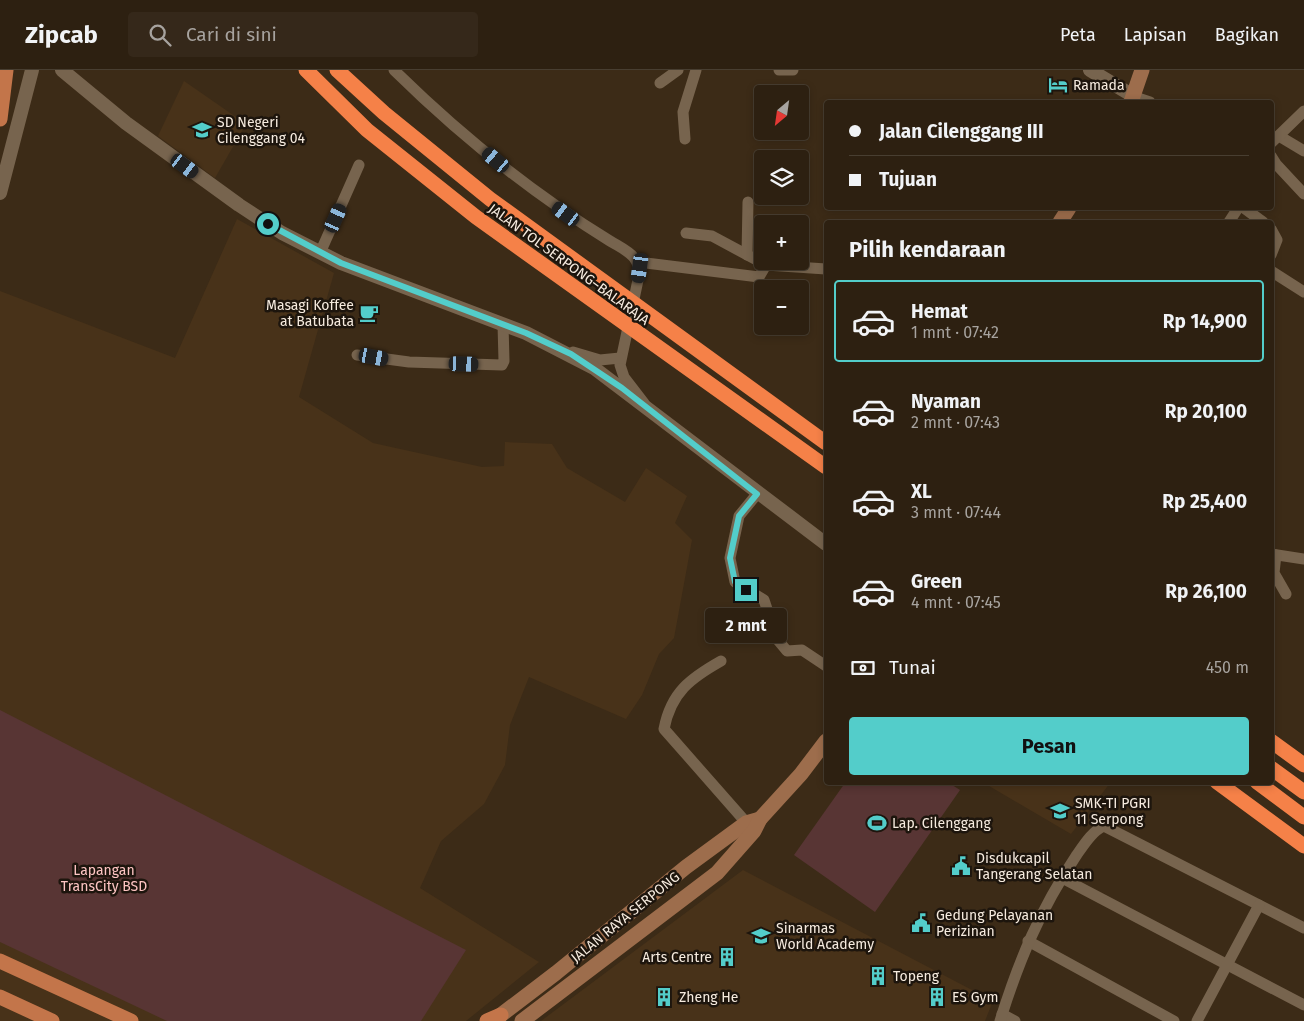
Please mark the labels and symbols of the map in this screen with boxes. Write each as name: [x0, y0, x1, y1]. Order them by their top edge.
hotel icon: Ramada: [1047, 74, 1069, 96]
place label: Ramada: [1073, 77, 1125, 94]
north arrow: [754, 85, 809, 140]
place label: SD Negeri Cilenggang 04: [217, 114, 306, 147]
school or university icon: SD Negeri Cilenggang 04: [191, 119, 213, 141]
car: [479, 145, 512, 175]
car: [168, 151, 201, 181]
car: [549, 199, 582, 229]
street label: JALAN TOL SERPONG–BALARAJA: [485, 200, 653, 329]
car: [323, 201, 348, 235]
route start: [257, 213, 279, 235]
car: [630, 252, 649, 284]
place label: Masagi Koffee at Batubata: [266, 297, 354, 330]
cafe icon: Masagi Koffee at Batubata: [358, 302, 380, 324]
car: [357, 347, 390, 367]
car: [448, 356, 479, 372]
route end: [735, 579, 757, 601]
callout: 2 mnt: [705, 608, 787, 642]
place label: SMK-TI PGRI 11 Serpong: [1075, 795, 1151, 828]
school or university icon: SMK-TI PGRI 11 Serpong: [1049, 800, 1071, 822]
sports icon: Lap. Cilenggang: [866, 812, 888, 834]
place label: Lap. Cilenggang: [892, 815, 991, 832]
place label: Disdukcapil Tangerang Selatan: [976, 850, 1092, 883]
public building icon: Disdukcapil Tangerang Selatan: [950, 855, 972, 877]
park label: Lapangan TransCity BSD: [61, 862, 147, 895]
street label: JALAN RAYA SERPONG: [568, 868, 683, 966]
place label: Gedung Pelayanan Perizinan: [936, 907, 1053, 940]
public building icon: Gedung Pelayanan Perizinan: [910, 912, 932, 934]
place label: Sinarmas World Academy: [776, 920, 874, 953]
school or university icon: Sinarmas World Academy: [750, 925, 772, 947]
building icon: Arts Centre: [716, 946, 738, 968]
place label: Arts Centre: [642, 949, 712, 966]
building icon: Topeng: [867, 965, 889, 987]
place label: Topeng: [893, 968, 940, 985]
building icon: Zheng He: [653, 986, 675, 1008]
building icon: ES Gym: [926, 986, 948, 1008]
place label: Zheng He: [679, 989, 739, 1006]
place label: ES Gym: [952, 989, 998, 1006]

